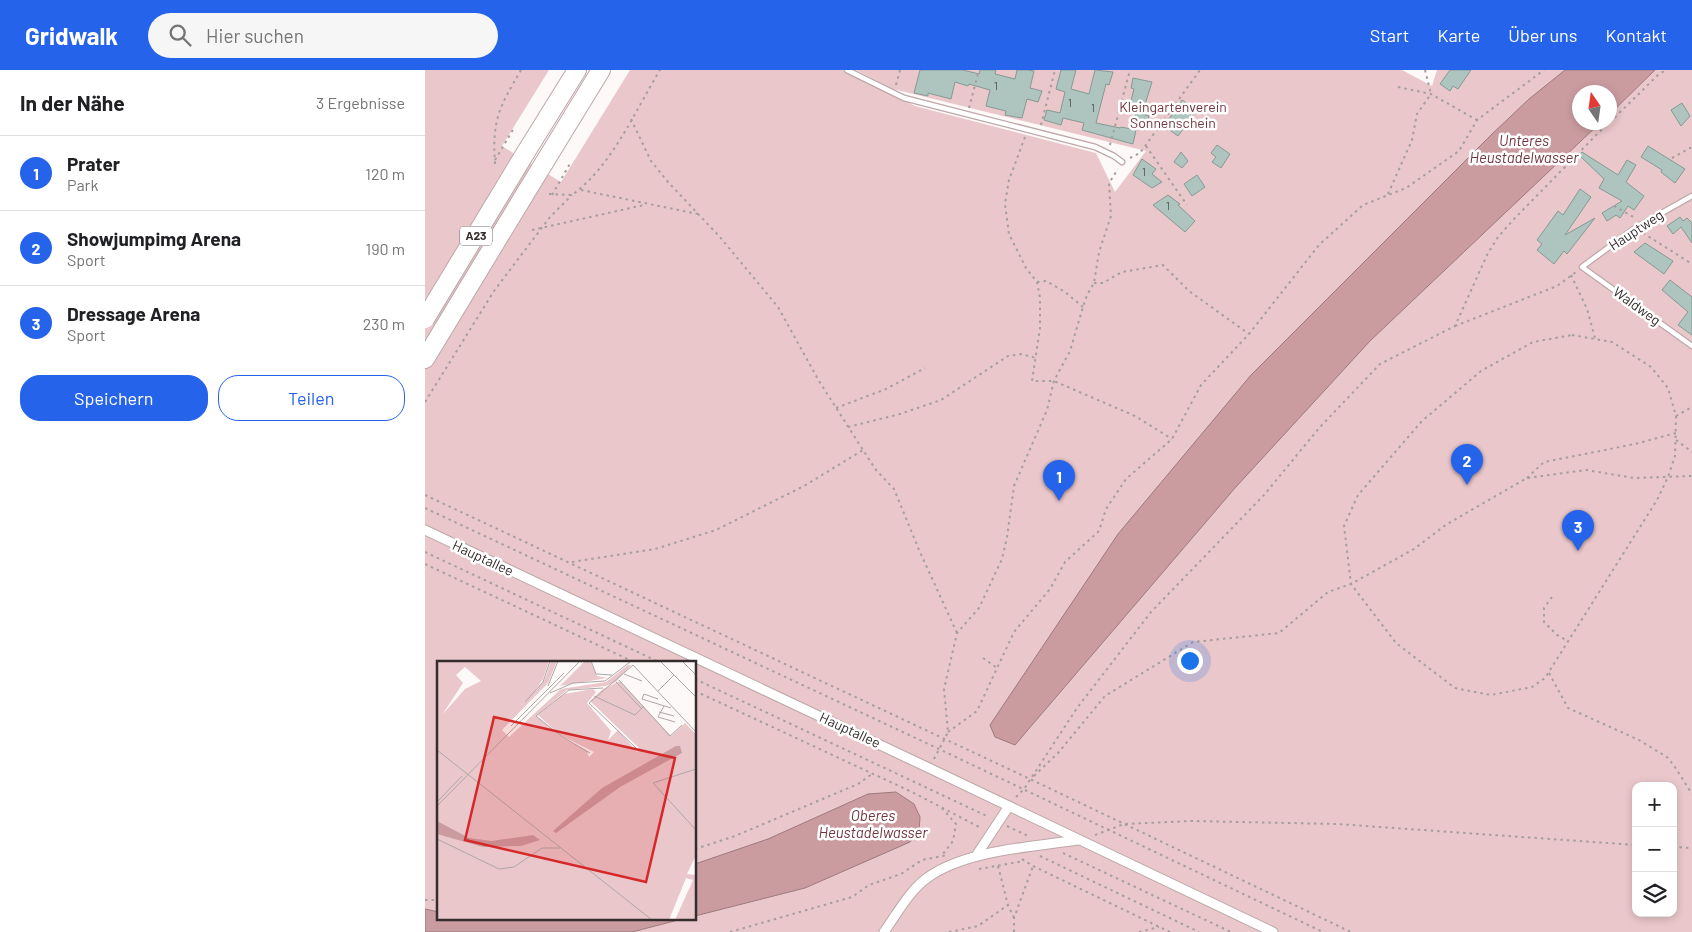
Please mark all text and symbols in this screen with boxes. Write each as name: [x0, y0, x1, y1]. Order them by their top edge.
search box: [148, 13, 498, 58]
text: Gridwalk: [25, 21, 118, 50]
icon: search: [166, 21, 194, 49]
text: Hier suchen: [206, 24, 304, 47]
text: Start: [1370, 24, 1409, 46]
text: Karte: [1437, 24, 1480, 46]
text: Über uns: [1508, 24, 1577, 46]
text: Kontakt: [1605, 24, 1667, 46]
house number: 1: [994, 79, 998, 92]
north arrow: [1572, 85, 1617, 130]
text: In der Nähe: [20, 90, 125, 115]
text: 3 Ergebnisse: [316, 93, 405, 112]
house number: 1: [1068, 96, 1072, 109]
park label: Kleingartenverein Sonnenschein: [1119, 98, 1227, 131]
house number: 1: [1091, 101, 1095, 114]
water label: Unteres Heustadelwasser: [1469, 131, 1579, 166]
text: Prater: [67, 152, 120, 175]
text: 1: [33, 164, 39, 183]
text: 120 m: [365, 164, 405, 183]
house number: 1: [1142, 165, 1146, 178]
text: Park: [67, 175, 98, 194]
house number: 1: [1166, 199, 1170, 212]
street label: Hauptweg: [1605, 206, 1666, 253]
text: Showjumpimg Arena: [67, 227, 241, 250]
road number: A23: [460, 227, 492, 246]
text: 2: [32, 239, 40, 258]
text: 190 m: [366, 239, 405, 258]
text: Sport: [67, 250, 106, 269]
street label: Waldweg: [1610, 283, 1664, 328]
text: Dressage Arena: [67, 302, 200, 325]
text: 3: [32, 314, 40, 333]
text: 230 m: [363, 314, 405, 333]
text: Sport: [67, 325, 106, 344]
button: Speichern: [20, 375, 208, 421]
button: Teilen: [218, 375, 405, 421]
pin: 2: [1451, 444, 1483, 485]
pin: 1: [1043, 460, 1075, 501]
pin: 3: [1562, 510, 1594, 551]
street label: Hauptallee: [450, 536, 516, 579]
your location: [1177, 648, 1203, 674]
inset map: [437, 661, 696, 920]
street label: Hauptallee: [817, 708, 883, 751]
map controls: [1632, 782, 1677, 917]
button: +: [1632, 782, 1677, 827]
water label: Oberes Heustadelwasser: [818, 806, 928, 841]
button: −: [1632, 827, 1677, 872]
button: layers: [1632, 872, 1677, 917]

